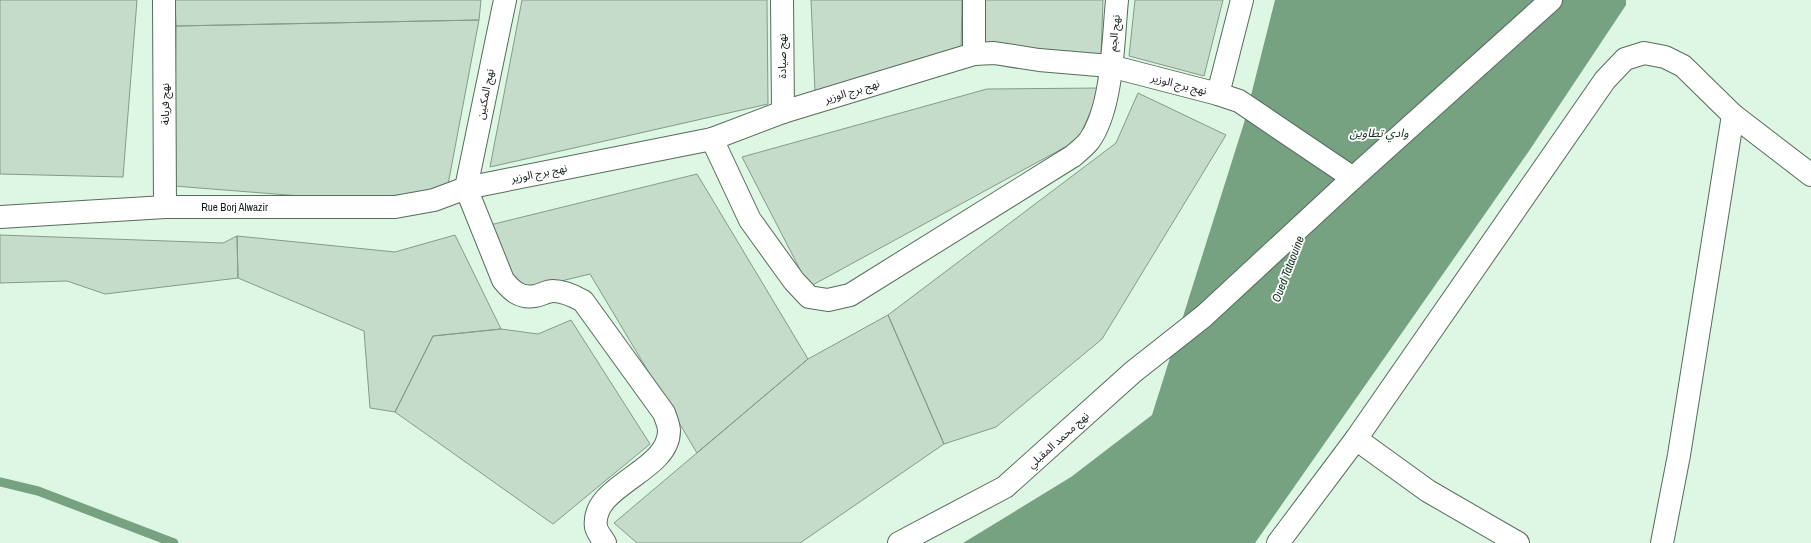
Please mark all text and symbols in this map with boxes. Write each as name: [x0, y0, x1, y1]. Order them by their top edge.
street label: نهج الجم: [1105, 14, 1125, 52]
street label: نهج صيادة: [775, 33, 790, 79]
street label: نهج المكنين: [473, 67, 498, 121]
street label: نهج برج الوزير: [1148, 70, 1208, 99]
street label: نهج برج الوزير: [822, 76, 882, 107]
street label: نهج فريانة: [158, 83, 173, 125]
water label: وادي تطاوين: [1349, 125, 1409, 143]
street label: نهج برج الوزير: [509, 161, 569, 186]
street label: Rue Borj Alwazir: [201, 200, 268, 214]
water label: Oued Tataouine: [1268, 233, 1308, 304]
street label: نهج محمد المقبلي: [1024, 409, 1093, 473]

